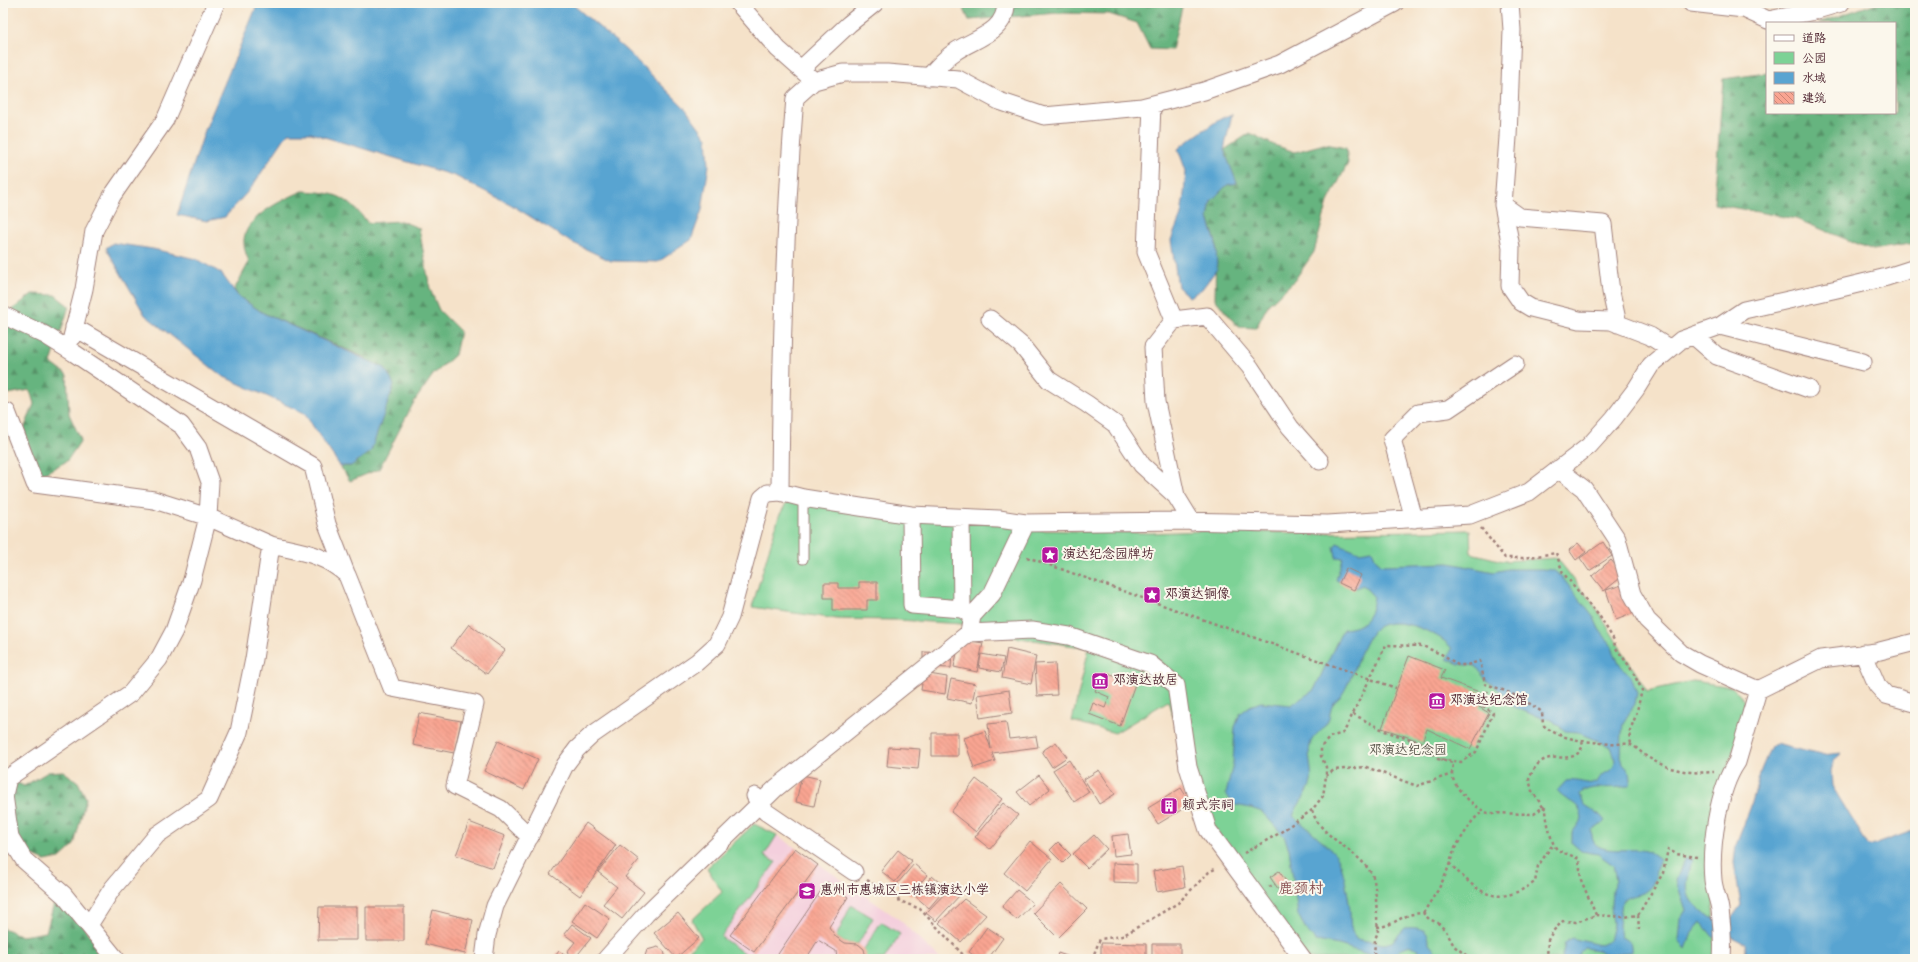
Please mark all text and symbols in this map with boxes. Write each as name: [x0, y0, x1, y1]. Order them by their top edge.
legend: [1766, 22, 1896, 114]
text: 道路: [1802, 31, 1826, 48]
text: 公园: [1802, 51, 1826, 68]
text: 水域: [1802, 71, 1826, 88]
text: 建筑: [1802, 91, 1826, 108]
place icon: 演达纪念园牌坊: [1040, 545, 1060, 565]
place label: 演达纪念园牌坊: [1063, 546, 1154, 565]
place icon: 邓演达铜像: [1142, 585, 1162, 605]
place label: 邓演达铜像: [1165, 586, 1230, 605]
museum icon: 邓演达故居: [1090, 671, 1110, 691]
place label: 邓演达故居: [1113, 672, 1178, 691]
museum icon: 邓演达纪念馆: [1427, 691, 1447, 711]
place label: 邓演达纪念馆: [1450, 692, 1528, 711]
park label: 邓演达纪念园: [1369, 742, 1447, 761]
building icon: 赖式宗祠: [1159, 796, 1179, 816]
place label: 赖式宗祠: [1182, 797, 1234, 816]
district label: 鹿颈村: [1278, 879, 1324, 901]
school or university icon: 惠州市惠城区三栋镇演达小学: [797, 881, 817, 901]
place label: 惠州市惠城区三栋镇演达小学: [820, 882, 989, 901]

